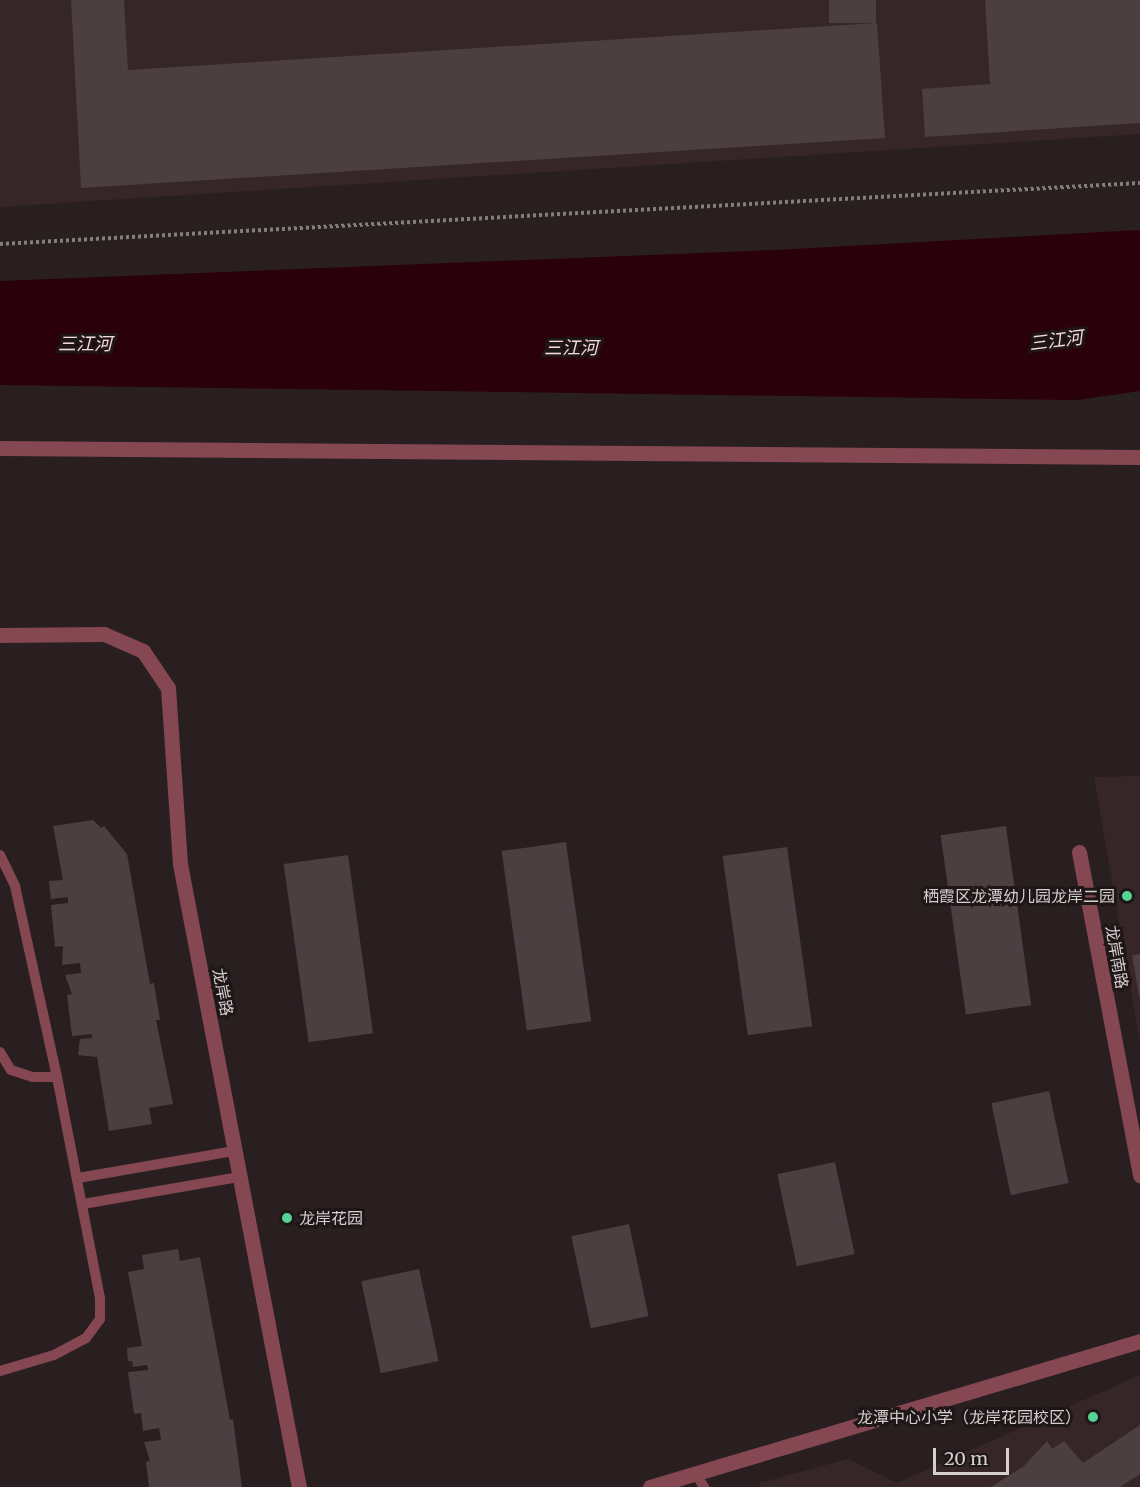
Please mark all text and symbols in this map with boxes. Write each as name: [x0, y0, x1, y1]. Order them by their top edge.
water label: 三江河: [1028, 327, 1084, 355]
water label: 三江河: [58, 333, 112, 355]
water label: 三江河: [544, 337, 598, 359]
place label: 栖霞区龙潭幼儿园龙岸二园: [923, 886, 1115, 906]
marker: 栖霞区龙潭幼儿园龙岸二园: [1120, 889, 1134, 903]
street label: 龙岸南路: [1102, 924, 1132, 990]
street label: 龙岸路: [209, 967, 237, 1017]
place label: 龙岸花园: [299, 1208, 363, 1228]
marker: 龙岸花园: [280, 1211, 294, 1225]
place label: 龙潭中心小学（龙岸花园校区）: [857, 1407, 1081, 1427]
marker: 龙潭中心小学（龙岸花园校区）: [1086, 1410, 1100, 1424]
scale bar: [936, 1436, 1012, 1474]
text: 20 m: [944, 1447, 988, 1470]

